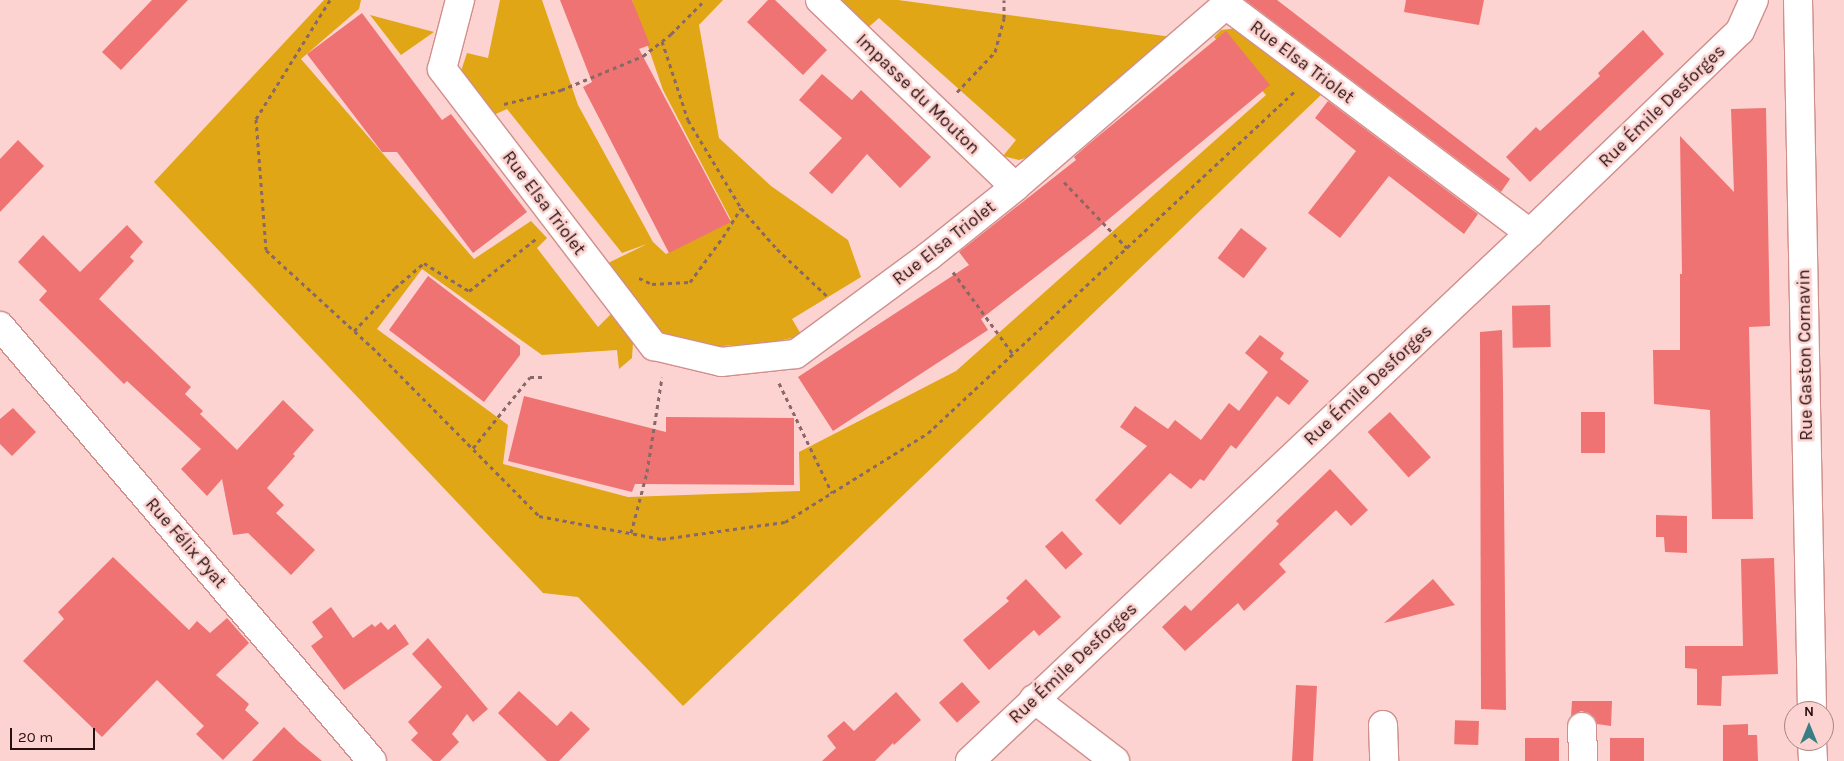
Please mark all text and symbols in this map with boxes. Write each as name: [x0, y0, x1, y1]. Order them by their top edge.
street label: Rue Elsa Triolet: [1246, 16, 1358, 108]
street label: Impasse du Mouton: [851, 29, 985, 159]
street label: Rue Émile Desforges: [1594, 40, 1730, 172]
street label: Rue Elsa Triolet: [498, 147, 590, 259]
street label: Rue Elsa Triolet: [888, 196, 1000, 290]
street label: Rue Gaston Cornavin: [1793, 269, 1817, 441]
street label: Rue Émile Desforges: [1299, 320, 1437, 450]
street label: Rue Félix Pyat: [141, 493, 231, 593]
street label: Rue Émile Desforges: [1004, 598, 1142, 728]
north arrow: [1784, 701, 1834, 751]
text: N: [1804, 703, 1814, 720]
scale bar: [12, 718, 98, 750]
text: 20 m: [18, 728, 53, 746]

